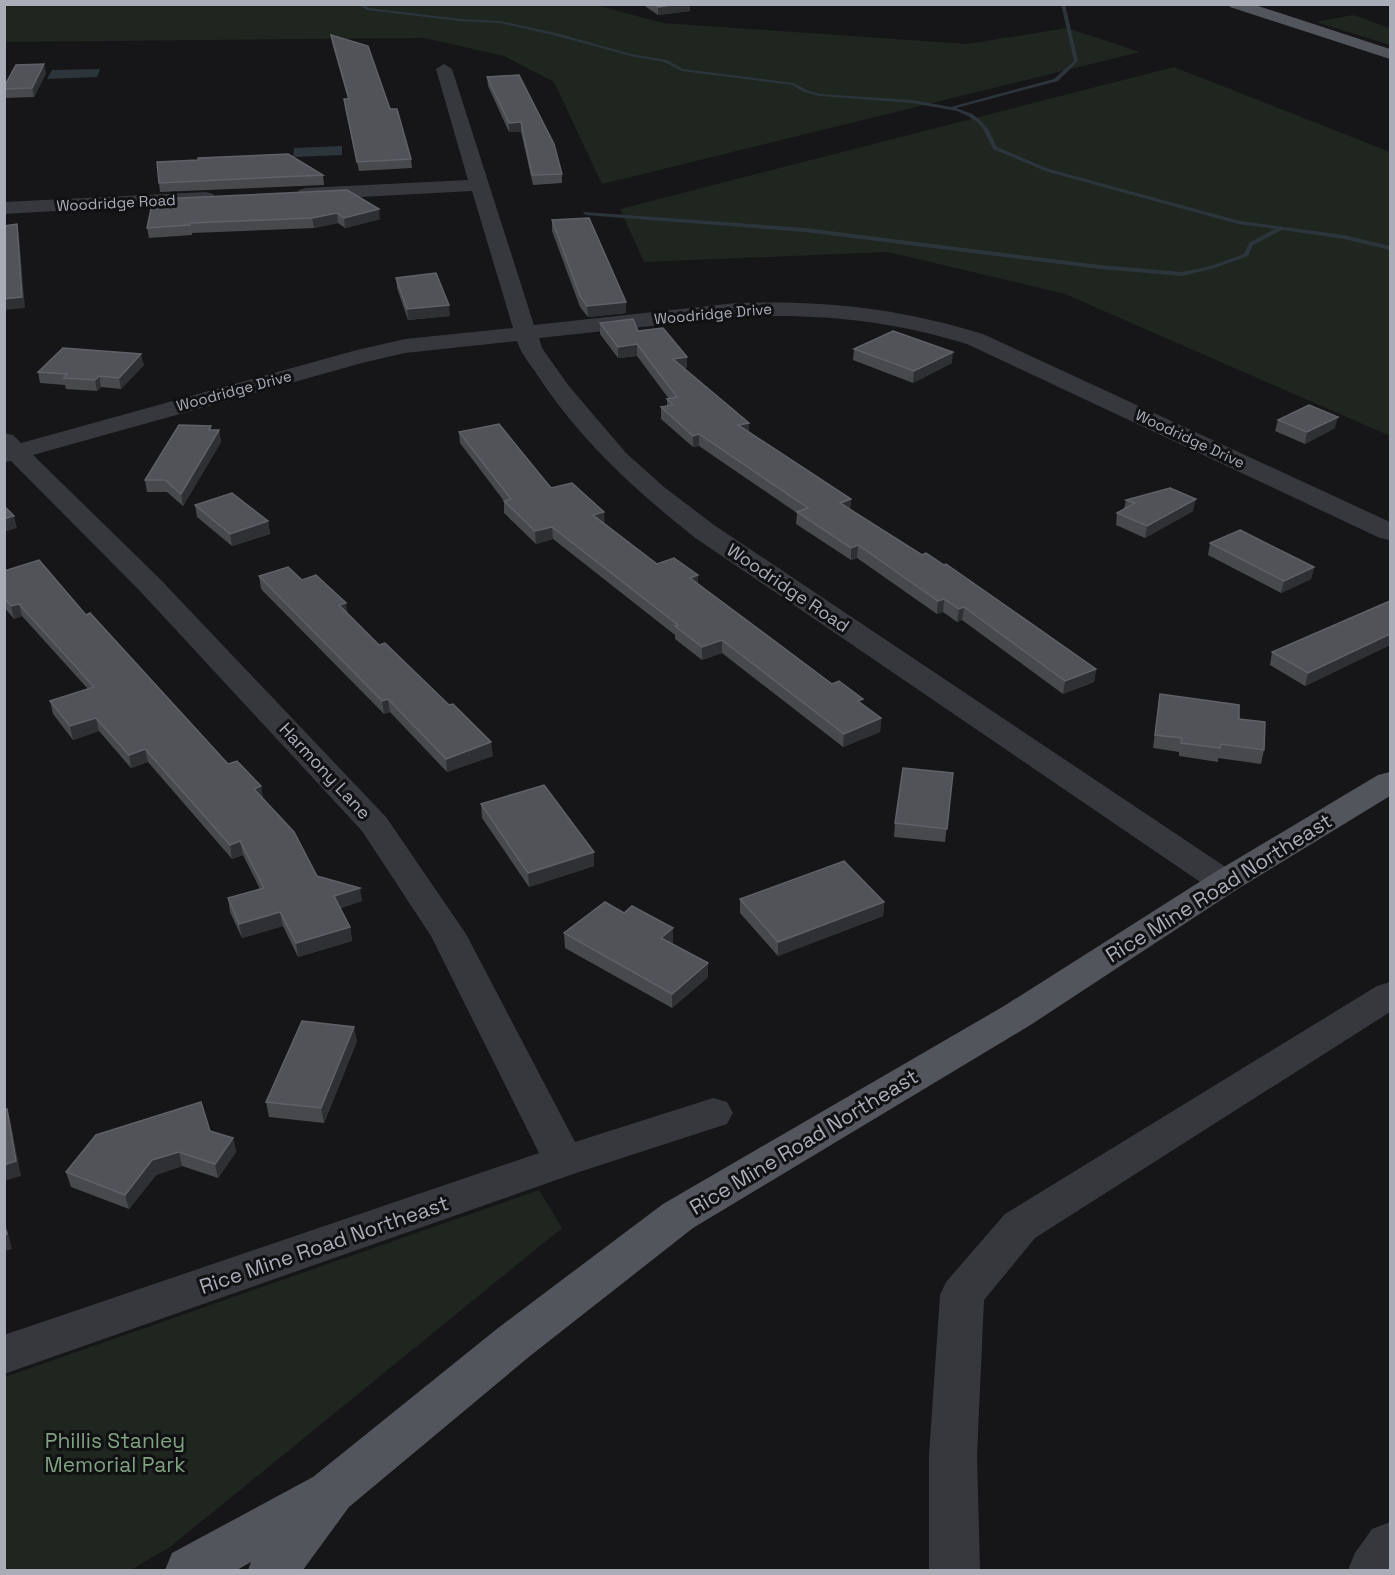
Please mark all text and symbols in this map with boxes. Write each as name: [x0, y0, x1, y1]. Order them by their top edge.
street label: Woodridge Road: [56, 190, 176, 215]
street label: Woodridge Drive: [653, 299, 773, 328]
street label: Woodridge Drive: [174, 366, 294, 415]
street label: Woodridge Drive: [1133, 405, 1248, 472]
street label: Woodridge Road: [723, 538, 854, 637]
street label: Harmony Lane: [275, 717, 376, 824]
street label: Rice Mine Road Northeast: [1100, 807, 1337, 968]
street label: Rice Mine Road Northeast: [684, 1063, 923, 1221]
street label: Rice Mine Road Northeast: [196, 1189, 452, 1300]
park label: Phillis Stanley Memorial Park: [45, 1427, 186, 1478]

